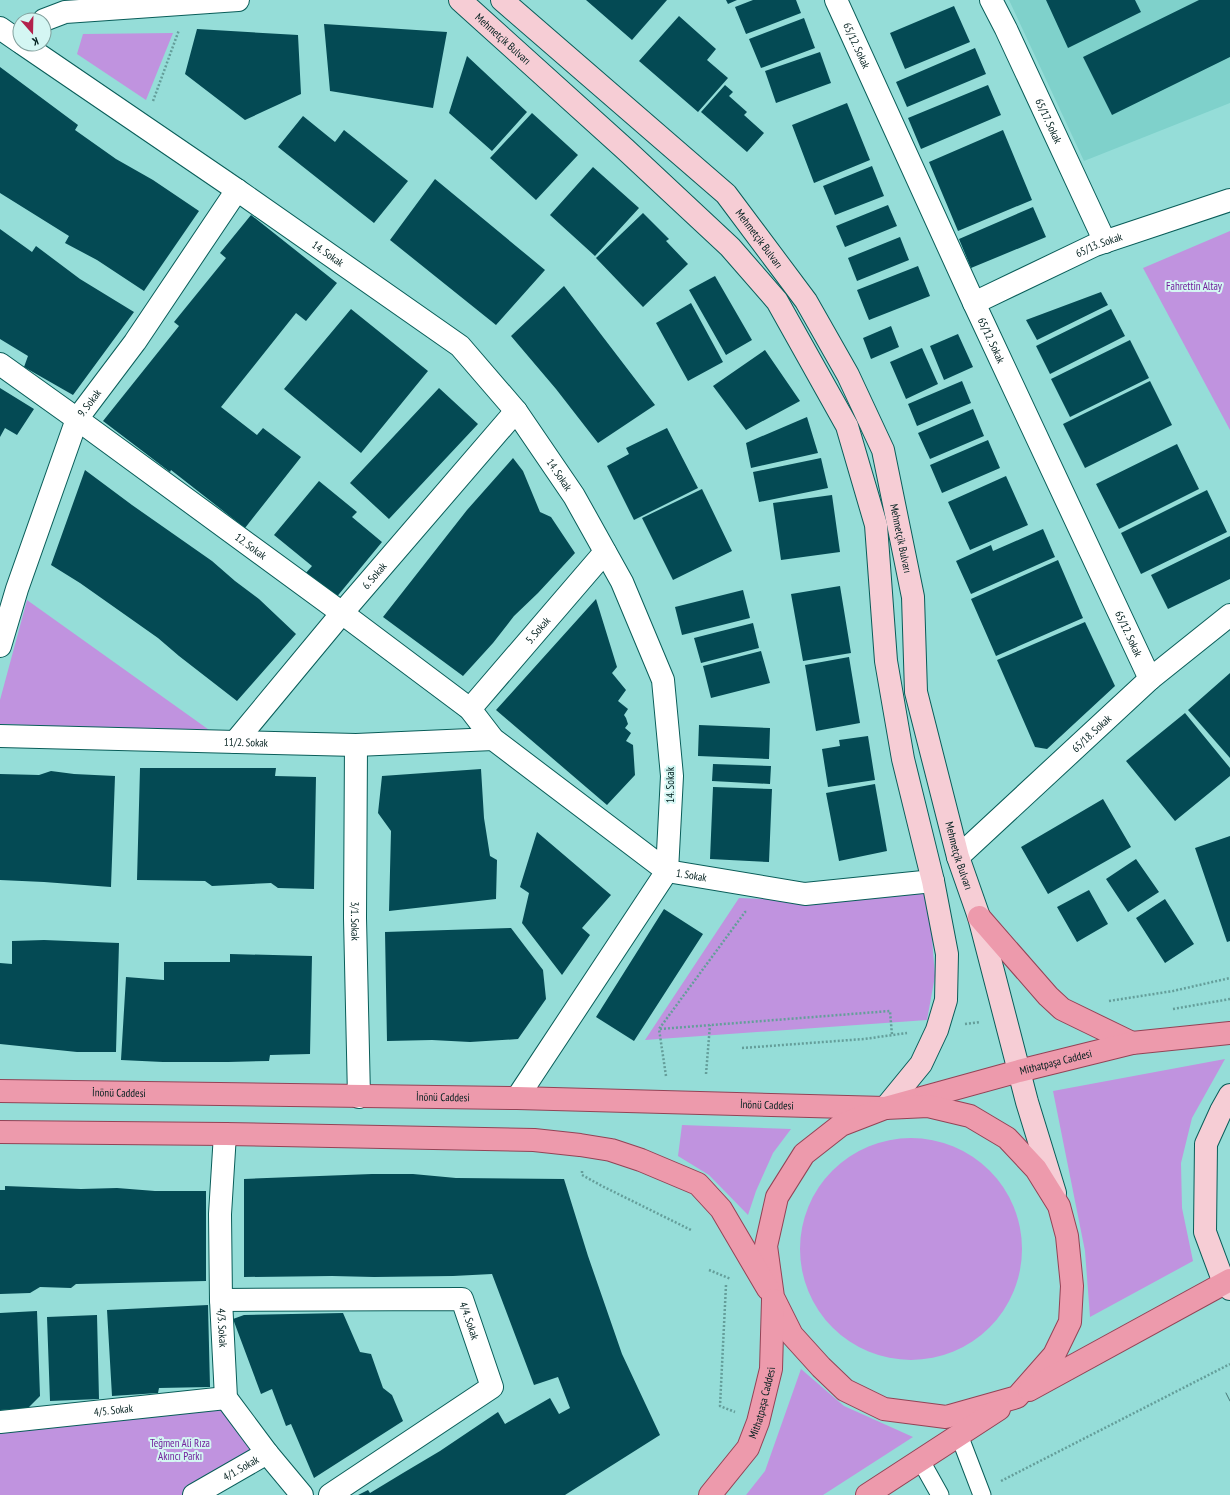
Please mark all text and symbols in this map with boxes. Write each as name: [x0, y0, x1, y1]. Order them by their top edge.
street label: Mehmetçik Bulvarı: [472, 10, 534, 68]
north arrow: [12, 12, 52, 52]
street label: 65/12. Sokak: [840, 20, 874, 71]
text: K: [30, 34, 41, 49]
street label: 65/17. Sokak: [1032, 96, 1066, 146]
street label: Mehmetçik Bulvarı: [733, 206, 786, 271]
street label: 65/13. Sokak: [1073, 229, 1125, 260]
street label: 14. Sokak: [309, 238, 347, 270]
park label: Fahrettin Altay: [1166, 279, 1223, 293]
street label: 65/12. Sokak: [975, 315, 1008, 366]
street label: 9. Sokak: [74, 386, 105, 419]
street label: 14. Sokak: [543, 456, 576, 494]
street label: Mehmetçik Bulvarı: [887, 503, 915, 574]
street label: 12. Sokak: [232, 530, 270, 563]
street label: 6. Sokak: [359, 559, 390, 592]
street label: 65/12. Sokak: [1112, 608, 1146, 659]
street label: 5. Sokak: [522, 613, 554, 646]
street label: 65/18. Sokak: [1069, 711, 1115, 755]
street label: 11/2. Sokak: [224, 735, 269, 750]
street label: 14. Sokak: [663, 766, 677, 803]
street label: Mehmetçik Bulvarı: [942, 820, 976, 891]
street label: 1. Sokak: [675, 866, 709, 885]
street label: 3/1. Sokak: [348, 901, 363, 941]
street label: Mithatpaşa Caddesi: [1018, 1046, 1093, 1078]
street label: İnönü Caddesi: [92, 1085, 146, 1100]
street label: İnönü Caddesi: [416, 1090, 470, 1104]
street label: İnönü Caddesi: [740, 1097, 794, 1113]
street label: 4/4. Sokak: [456, 1300, 483, 1342]
street label: 4/3. Sokak: [214, 1308, 230, 1348]
street label: Mithatpaşa Caddesi: [745, 1367, 778, 1441]
street label: 4/5. Sokak: [93, 1401, 134, 1419]
park label: Teğmen Ali Rıza Akıncı Parkı: [150, 1436, 210, 1463]
street label: 4/1. Sokak: [220, 1452, 262, 1484]

